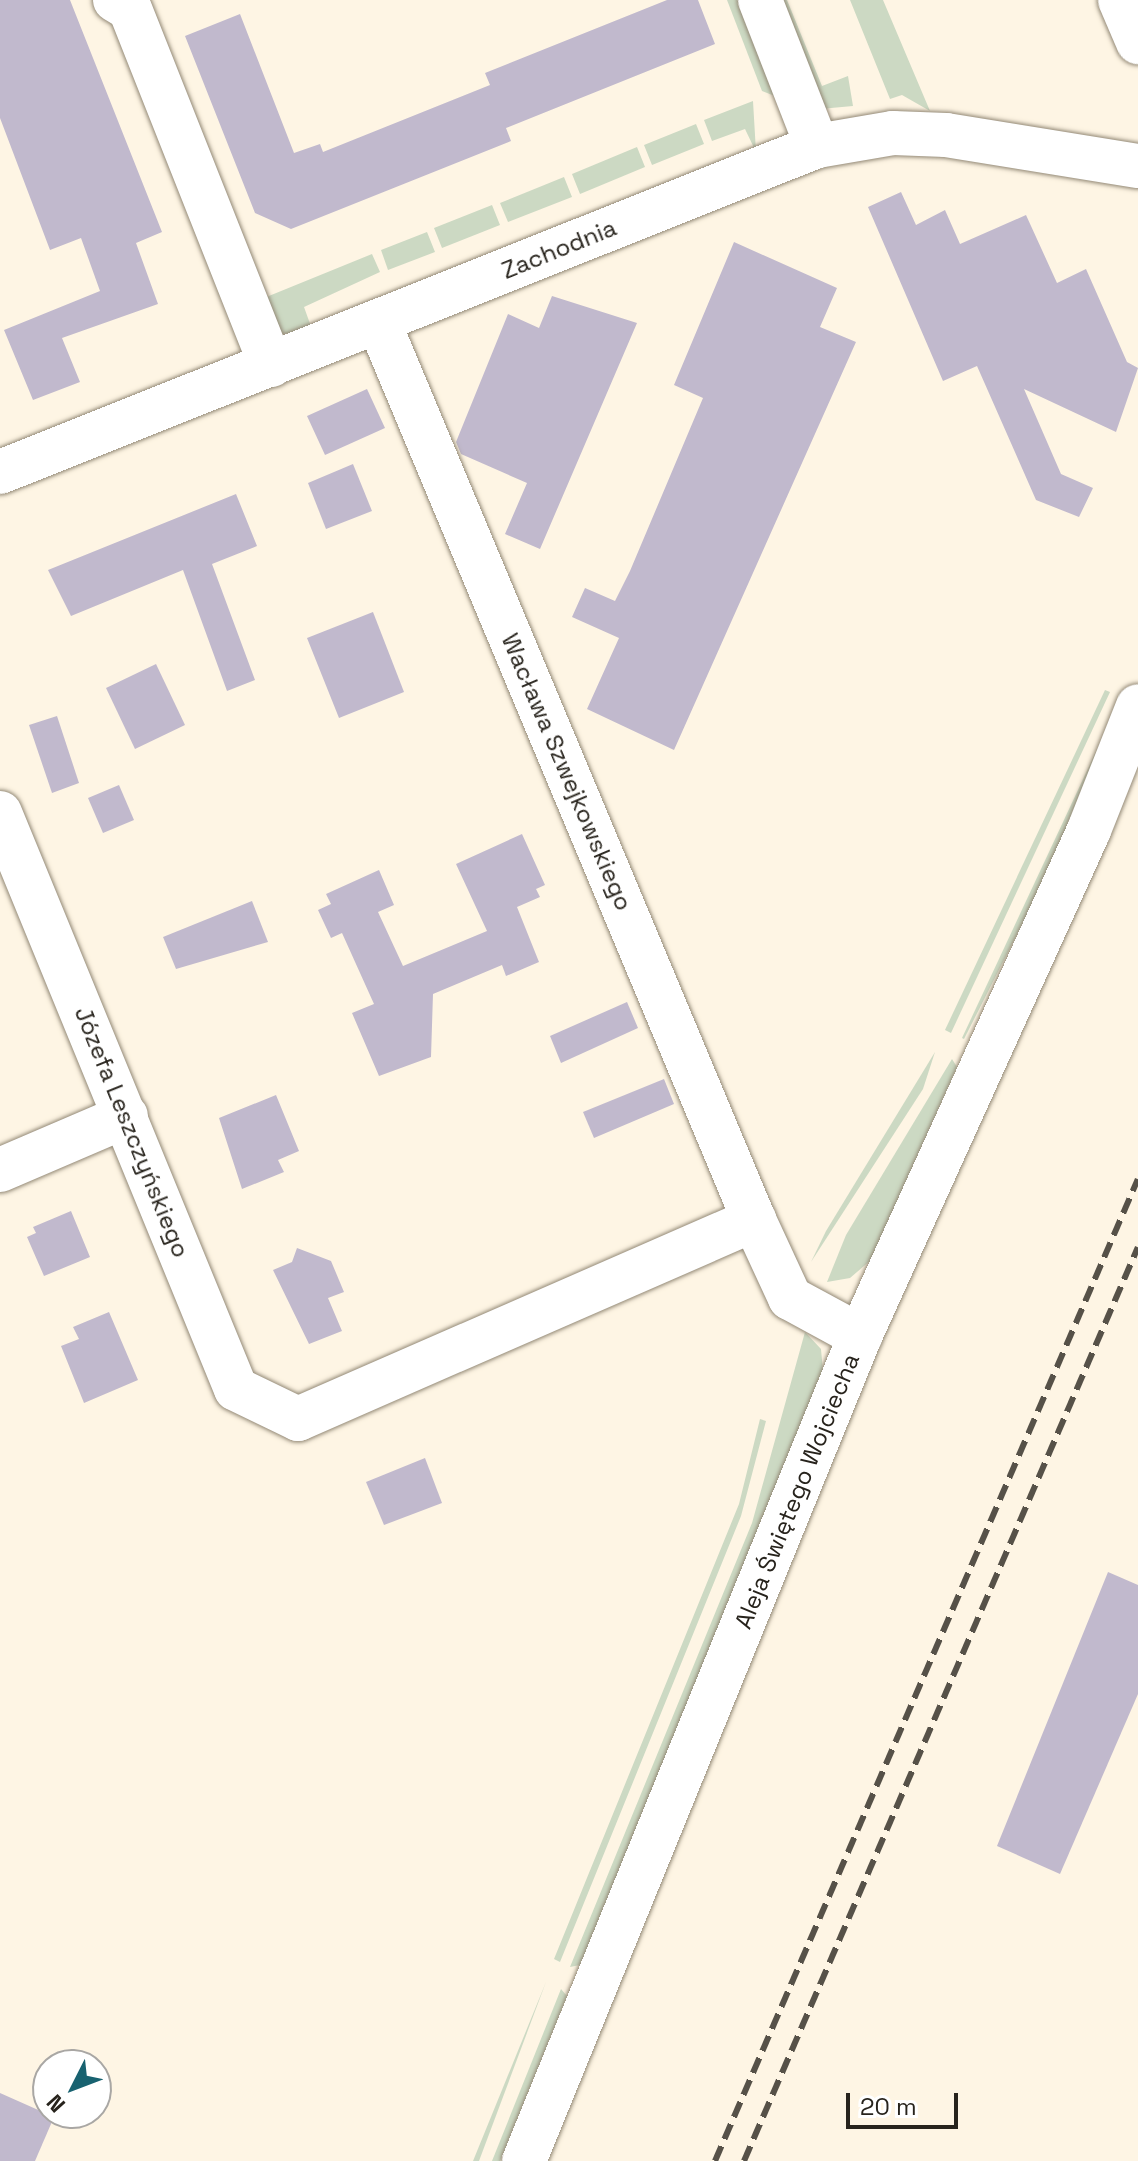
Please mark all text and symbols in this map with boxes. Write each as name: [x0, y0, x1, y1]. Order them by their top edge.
street label: Zachodnia: [497, 213, 621, 285]
street label: Wacława Szwejkowskiego: [495, 629, 639, 915]
street label: Józefa Leszczyńskiego: [68, 1002, 196, 1262]
street label: Aleja Świętego Wojciecha: [728, 1349, 866, 1633]
north arrow: [32, 2049, 112, 2129]
scale bar: [850, 2077, 962, 2127]
text: N: [40, 2089, 71, 2119]
text: 20 m: [860, 2091, 917, 2122]

